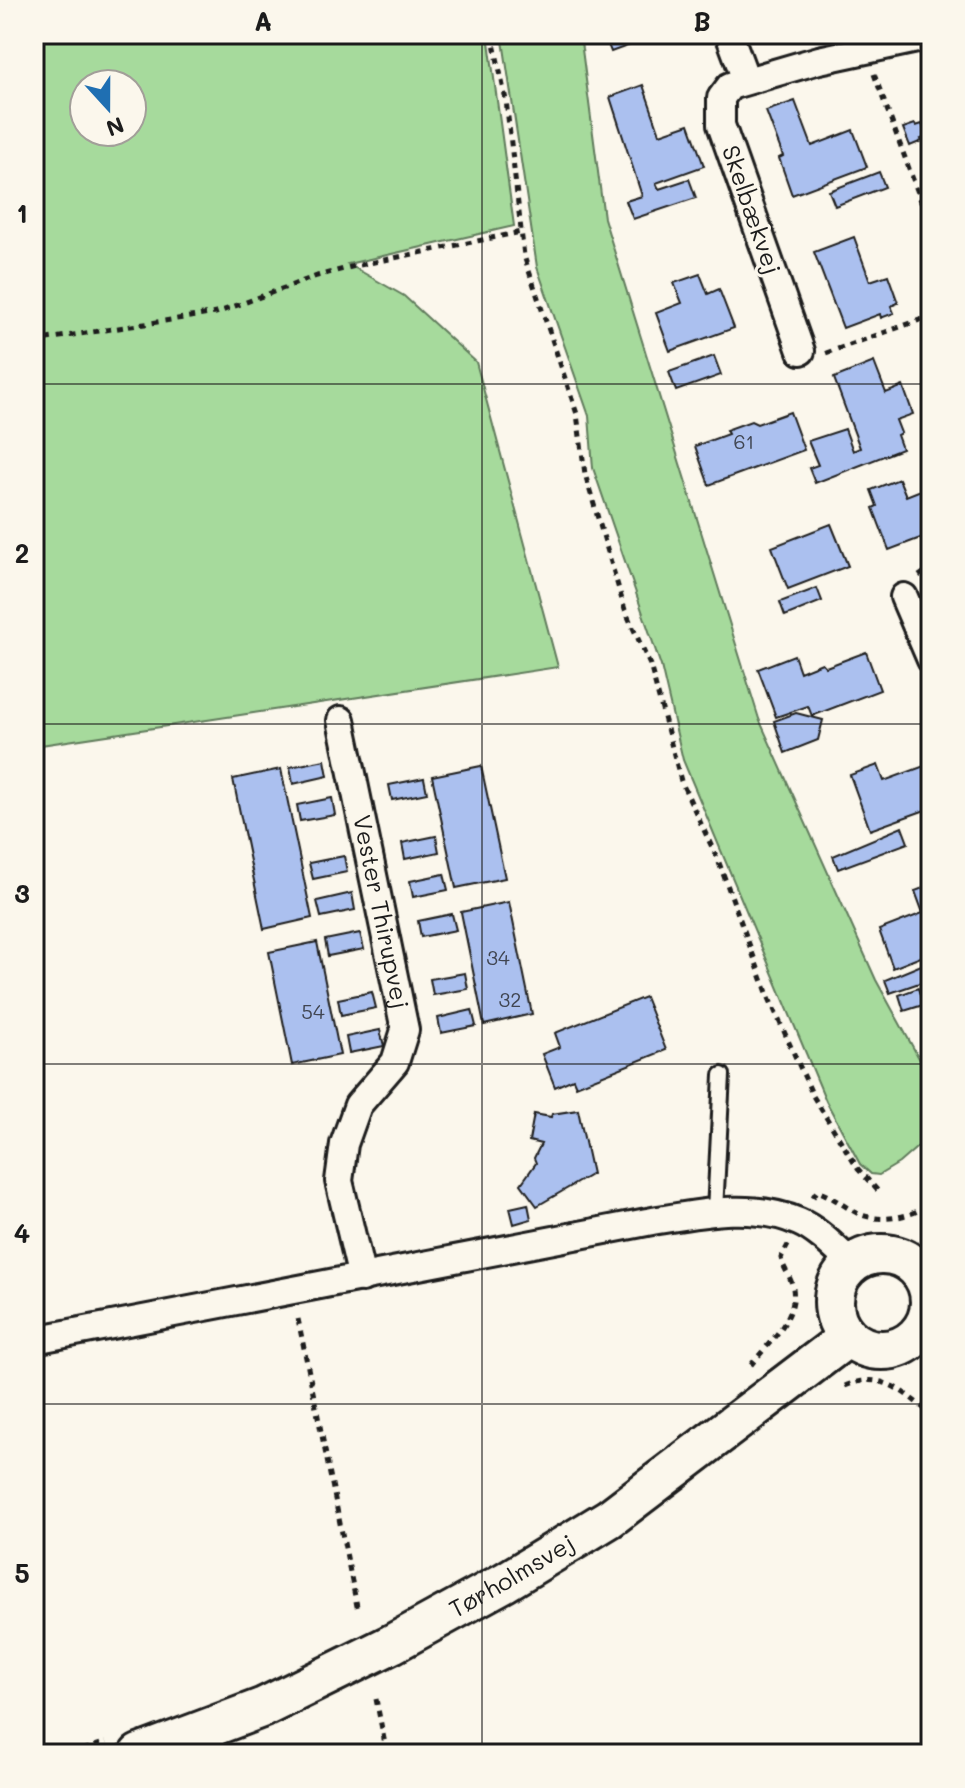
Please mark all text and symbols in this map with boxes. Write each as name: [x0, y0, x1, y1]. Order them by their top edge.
text: A: [254, 4, 272, 38]
text: B: [693, 4, 711, 38]
north arrow: [68, 68, 148, 148]
text: N: [102, 111, 128, 144]
street label: Skelbækvej: [716, 141, 789, 278]
text: 1: [16, 196, 28, 230]
house number: 61: [733, 428, 755, 454]
text: 2: [15, 536, 29, 570]
street label: Vester Thirupvej: [347, 812, 417, 1011]
text: 3: [14, 876, 30, 910]
house number: 34: [486, 944, 510, 970]
house number: 32: [499, 986, 521, 1012]
house number: 54: [301, 998, 325, 1024]
text: 4: [14, 1216, 30, 1250]
street label: Tørholmsvej: [443, 1526, 580, 1624]
text: 5: [14, 1556, 30, 1590]

